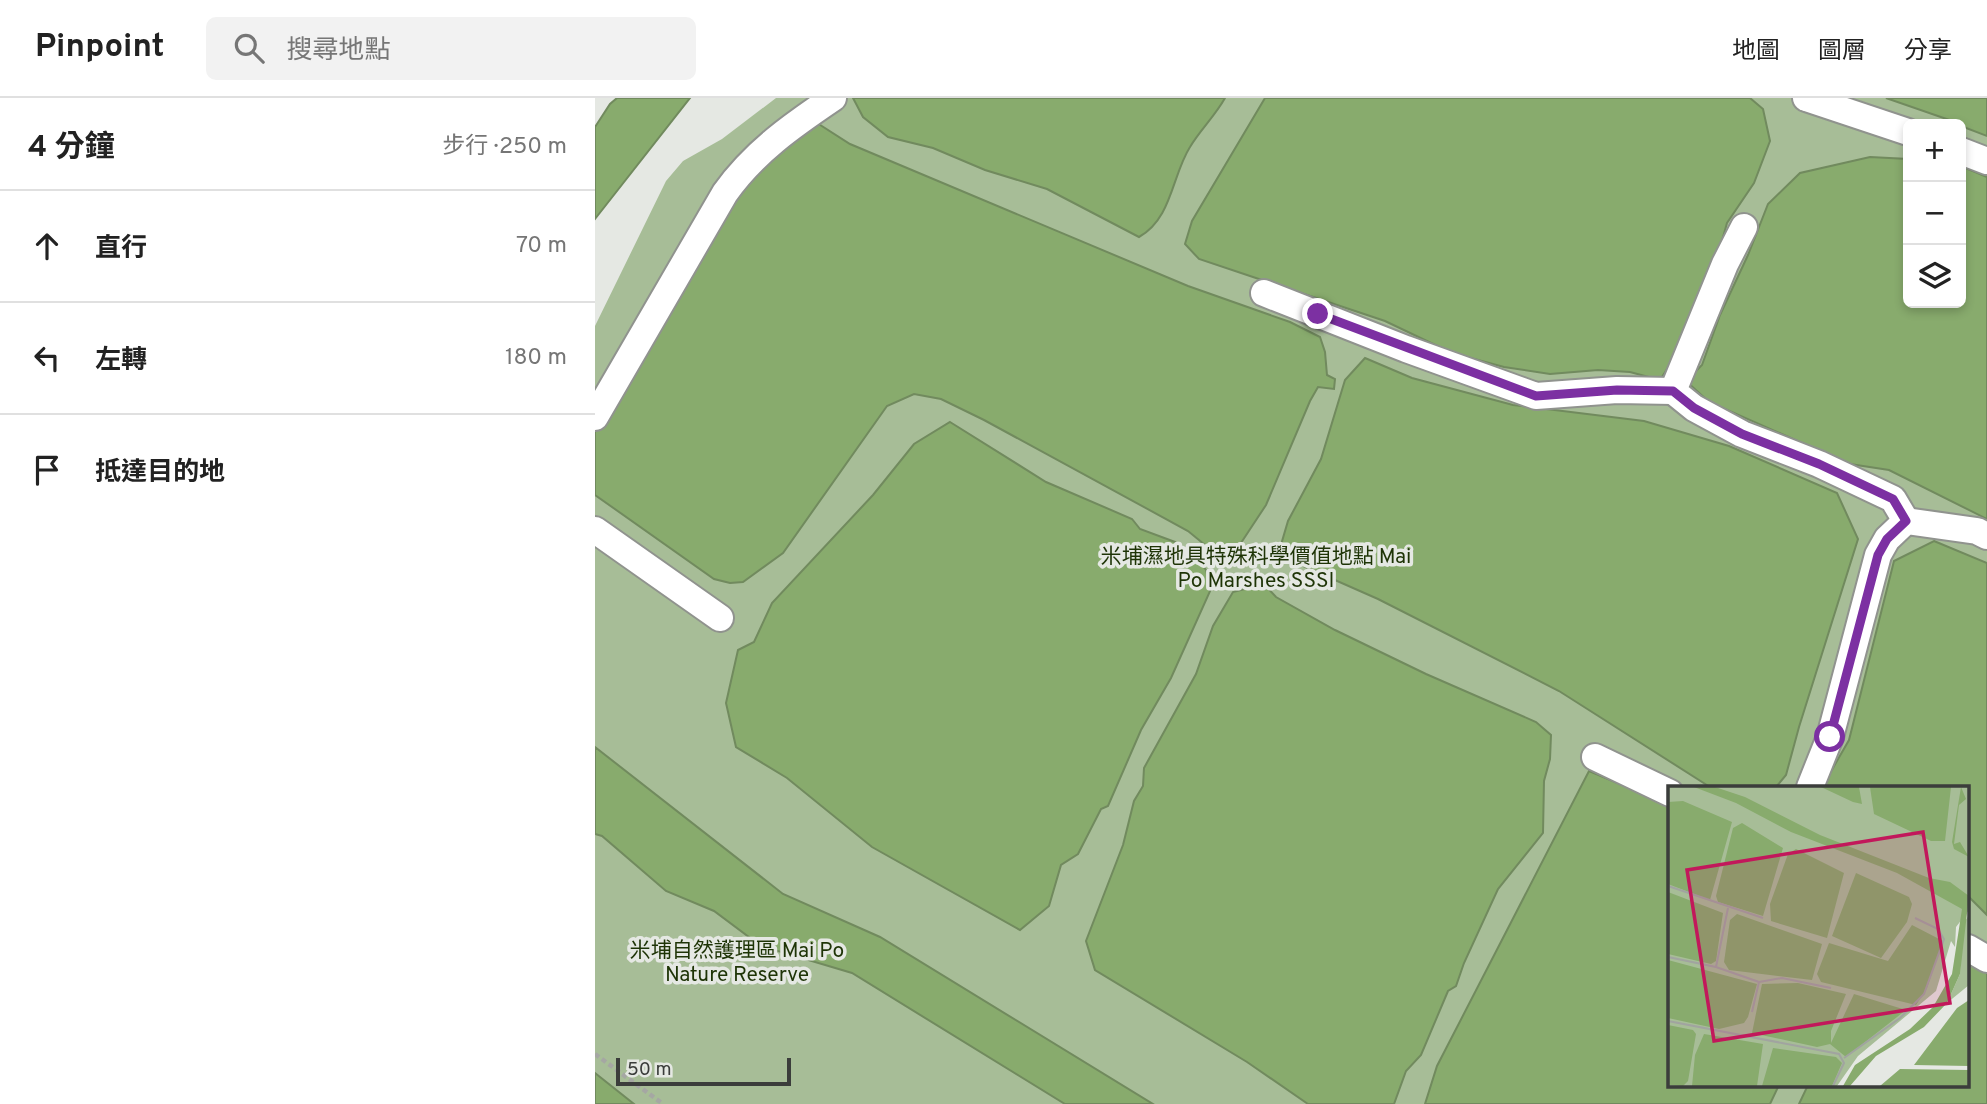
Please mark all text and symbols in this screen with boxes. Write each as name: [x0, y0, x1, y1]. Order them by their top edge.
search box: [206, 17, 696, 80]
text: Pinpoint: [35, 27, 164, 69]
icon: search: [230, 29, 268, 67]
text: 搜尋地點: [286, 35, 390, 68]
text: 地圖: [1732, 37, 1780, 67]
text: 圖層: [1818, 37, 1866, 67]
text: 分享: [1904, 37, 1952, 67]
map controls: [1903, 119, 1966, 308]
button: +: [1903, 119, 1966, 182]
text: 4 分鐘: [28, 130, 115, 167]
text: 步行 · 250 m: [442, 133, 567, 162]
button: −: [1903, 182, 1966, 245]
icon: ahead: [28, 227, 66, 265]
text: 70 m: [516, 232, 567, 261]
text: 直行: [95, 233, 147, 266]
button: layers: [1903, 245, 1966, 308]
route end: [1302, 298, 1333, 329]
icon: left: [28, 339, 66, 377]
text: 180 m: [505, 344, 567, 373]
text: 左轉: [95, 345, 147, 378]
icon: arrive: [28, 451, 66, 489]
text: 抵達目的地: [95, 457, 225, 490]
park label: 米埔濕地具特殊科學價值地點 Mai Po Marshes SSSI: [1101, 544, 1411, 595]
route start: [1814, 721, 1845, 752]
inset map: [1668, 786, 1969, 1086]
park label: 米埔自然護理區 Mai Po Nature Reserve: [630, 938, 844, 989]
scale bar: [616, 1055, 791, 1087]
text: 50 m: [627, 1058, 672, 1082]

